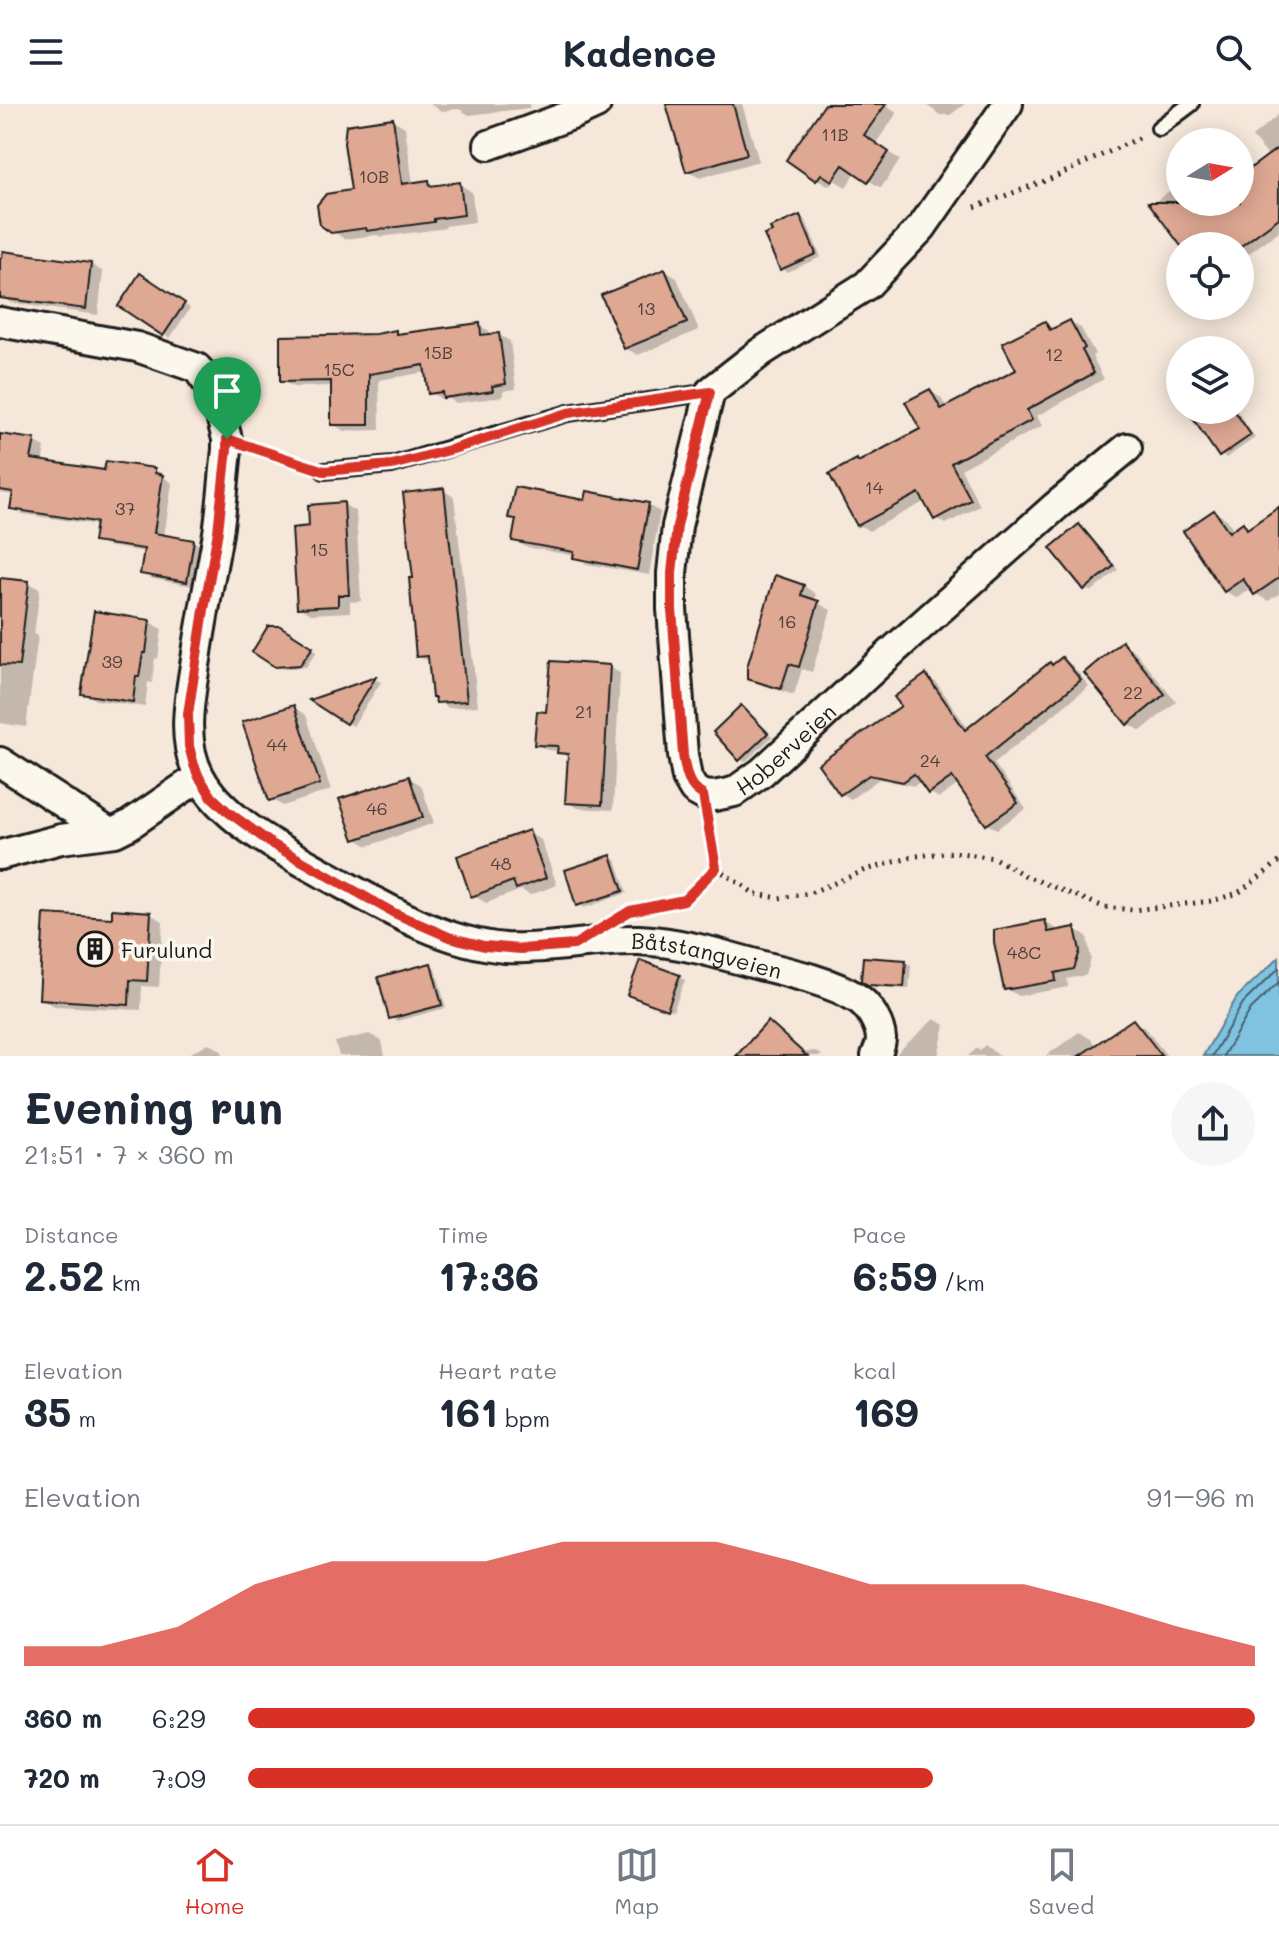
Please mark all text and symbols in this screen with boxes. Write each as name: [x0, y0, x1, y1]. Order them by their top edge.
text: Kadence: [563, 29, 716, 76]
icon: menu: [24, 30, 68, 74]
icon: search: [1211, 30, 1255, 74]
house number: 11B: [821, 122, 849, 146]
north arrow: [1166, 128, 1254, 216]
map controls: [1166, 128, 1254, 424]
house number: 10B: [359, 164, 389, 188]
button: locate: [1166, 232, 1254, 320]
house number: 13: [637, 296, 655, 320]
button: layers: [1166, 336, 1254, 424]
house number: 15B: [423, 340, 453, 364]
house number: 12: [1045, 342, 1063, 366]
pin: [193, 357, 261, 439]
house number: 15C: [323, 357, 355, 381]
icon: arrive: [205, 369, 249, 413]
house number: 14: [865, 475, 884, 499]
house number: 37: [115, 496, 135, 520]
house number: 15: [310, 537, 328, 561]
house number: 16: [778, 609, 796, 633]
house number: 39: [101, 649, 123, 673]
house number: 22: [1123, 680, 1143, 704]
street label: Hoberveien: [729, 697, 842, 801]
house number: 21: [575, 699, 593, 723]
house number: 44: [266, 732, 288, 756]
house number: 24: [920, 748, 941, 772]
house number: 46: [366, 796, 388, 820]
house number: 48: [490, 851, 512, 875]
street label: Båtstangveien: [631, 925, 785, 985]
building icon: Furulund: [76, 930, 114, 968]
place label: Furulund: [121, 935, 212, 964]
house number: 48C: [1007, 940, 1041, 964]
text: Evening run: [24, 1078, 283, 1135]
button: share: [1171, 1082, 1255, 1166]
text: 21:51 · 7 × 360 m: [24, 1137, 234, 1171]
text: Distance: [24, 1220, 119, 1249]
text: Time: [438, 1220, 488, 1249]
text: Pace: [853, 1220, 906, 1249]
text: 2.52: [24, 1249, 104, 1301]
text: 17:36: [438, 1249, 539, 1301]
text: 6:59: [853, 1249, 937, 1301]
text: km: [104, 1268, 141, 1297]
text: /km: [937, 1268, 985, 1297]
text: Elevation: [24, 1356, 123, 1385]
text: Heart rate: [438, 1356, 557, 1385]
text: kcal: [853, 1356, 897, 1385]
text: 35: [24, 1385, 71, 1437]
text: 161: [438, 1385, 498, 1437]
text: 169: [853, 1385, 919, 1437]
text: m: [71, 1404, 96, 1433]
text: bpm: [498, 1404, 550, 1433]
text: Elevation: [24, 1480, 141, 1514]
text: 91–96 m: [1147, 1480, 1255, 1514]
text: 360 m: [24, 1701, 102, 1735]
text: 6:29: [152, 1701, 206, 1735]
text: 720 m: [24, 1761, 100, 1795]
text: 7:09: [152, 1761, 206, 1795]
tab: Home: [185, 1843, 245, 1920]
tab: Map: [614, 1843, 659, 1920]
tab: Saved: [1029, 1843, 1094, 1920]

